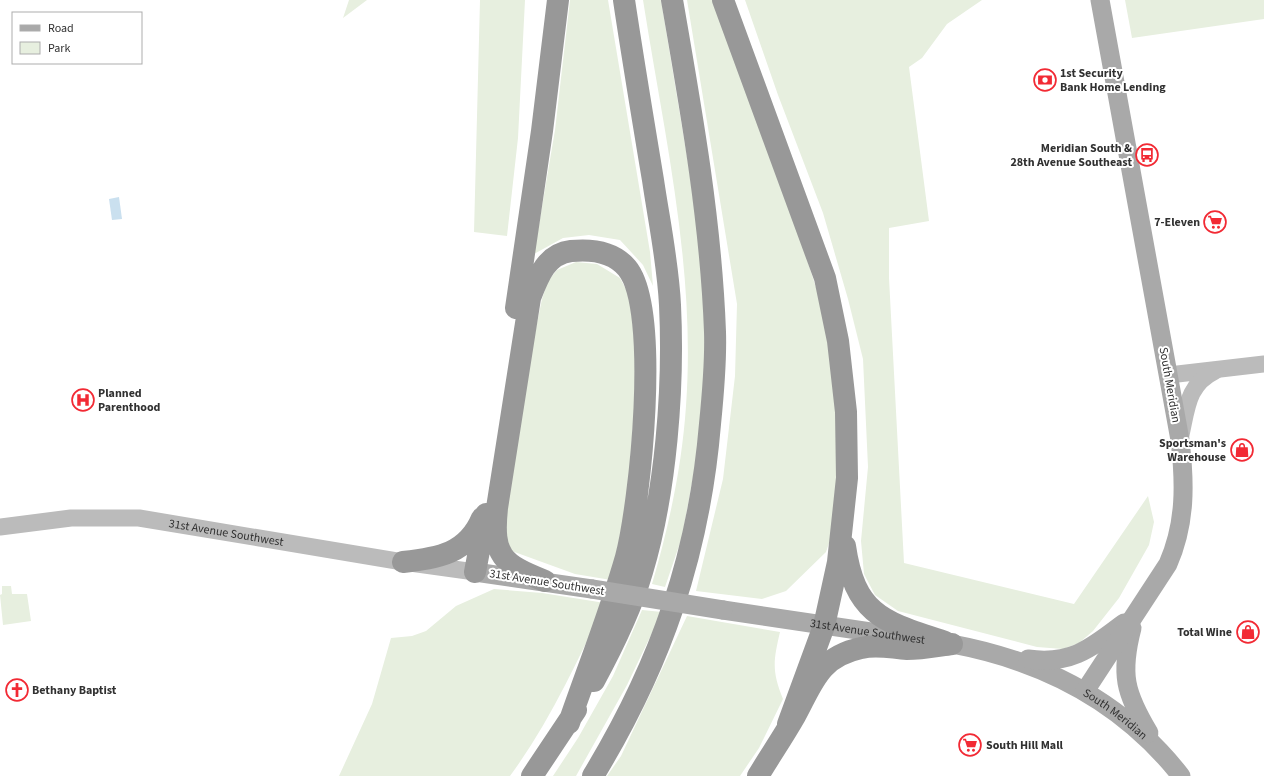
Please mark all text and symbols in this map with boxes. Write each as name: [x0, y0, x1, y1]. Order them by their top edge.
legend: [12, 12, 142, 64]
text: Road: [48, 20, 74, 37]
text: Park: [48, 40, 70, 57]
place label: 1st Security Bank Home Lending: [1060, 65, 1166, 96]
bank icon: 1st Security Bank Home Lending: [1032, 67, 1058, 93]
place label: Meridian South & 28th Avenue Southeast: [1010, 140, 1132, 171]
bus stop icon: Meridian South & 28th Avenue Southeast: [1134, 142, 1160, 168]
supermarket icon: 7-Eleven: [1202, 209, 1228, 235]
place label: 7-Eleven: [1154, 214, 1200, 231]
street label: South Meridian: [1154, 346, 1185, 424]
place label: Planned Parenthood: [98, 385, 161, 416]
hospital icon: Planned Parenthood: [70, 387, 96, 413]
place label: Sportsman's Warehouse: [1159, 435, 1226, 466]
shop icon: Sportsman's Warehouse: [1229, 437, 1255, 463]
street label: 31st Avenue Southwest: [167, 515, 285, 551]
street label: 31st Avenue Southwest: [488, 565, 606, 600]
street label: 31st Avenue Southwest: [809, 615, 926, 649]
shop icon: Total Wine: [1235, 619, 1261, 645]
place label: Total Wine: [1177, 624, 1232, 641]
church icon: Bethany Baptist: [4, 677, 30, 703]
place label: Bethany Baptist: [32, 682, 117, 699]
street label: South Meridian: [1080, 685, 1151, 744]
supermarket icon: South Hill Mall: [957, 732, 983, 758]
place label: South Hill Mall: [986, 737, 1064, 754]

